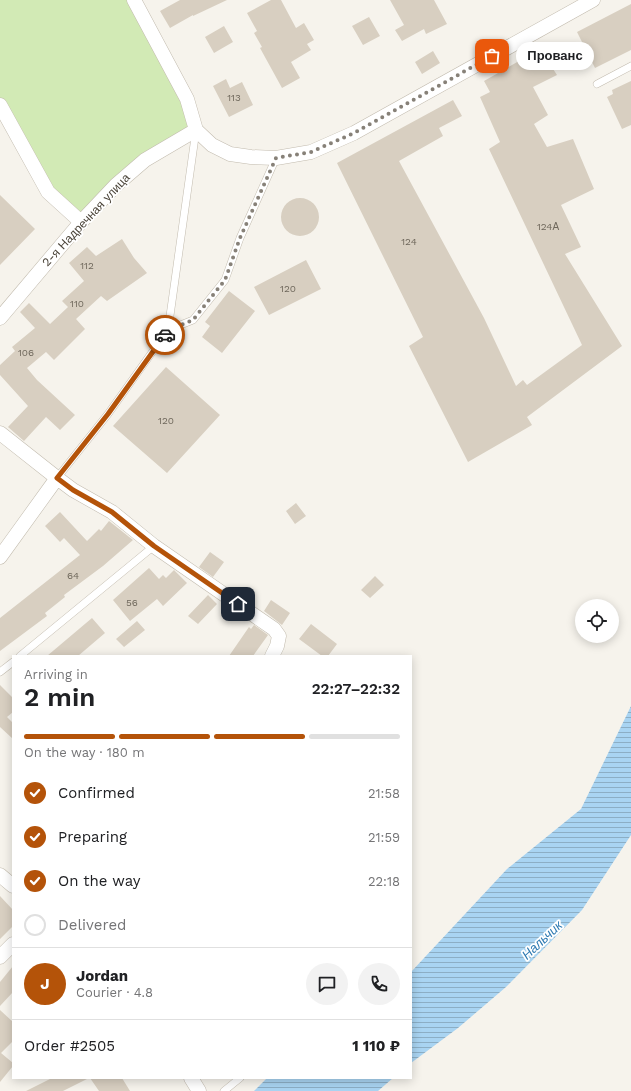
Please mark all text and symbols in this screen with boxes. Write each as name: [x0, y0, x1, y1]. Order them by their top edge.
pin: [475, 39, 509, 73]
callout: Прованс: [516, 42, 594, 70]
icon: bag: [481, 45, 503, 67]
text: Прованс: [527, 48, 583, 63]
house number: 113: [227, 92, 241, 103]
street label: 2-я Надречная улица: [39, 170, 133, 269]
house number: 124А: [537, 221, 559, 232]
house number: 124: [401, 236, 417, 247]
house number: 112: [80, 260, 94, 271]
house number: 120: [280, 283, 296, 294]
house number: 110: [70, 298, 84, 309]
courier: [145, 315, 185, 355]
icon: car: [154, 324, 176, 346]
house number: 106: [18, 347, 34, 358]
house number: 120: [158, 415, 174, 426]
house number: 64: [67, 570, 79, 581]
pin: [221, 587, 255, 621]
icon: home: [227, 593, 249, 615]
house number: 56: [126, 597, 138, 608]
map controls: [575, 599, 619, 643]
button: locate: [575, 599, 619, 643]
text: Arriving in: [24, 667, 88, 682]
text: 22:27–22:32: [312, 680, 400, 698]
text: 2 min: [24, 682, 95, 712]
text: On the way · 180 m: [24, 745, 145, 760]
icon: check: [24, 782, 46, 804]
text: Confirmed: [58, 784, 135, 802]
text: 21:58: [368, 786, 400, 801]
icon: check: [24, 826, 46, 848]
text: Preparing: [58, 828, 127, 846]
text: 21:59: [368, 830, 400, 845]
icon: check: [24, 870, 46, 892]
text: On the way: [58, 872, 140, 890]
text: 22:18: [368, 874, 400, 889]
text: Delivered: [58, 916, 126, 934]
water label: Нальчик: [519, 917, 566, 962]
button: chat: [306, 963, 348, 1005]
button: phone: [358, 963, 400, 1005]
text: Jordan: [76, 967, 128, 985]
text: J: [40, 975, 50, 993]
text: Courier · 4.8: [76, 985, 153, 1000]
text: Order #2505: [24, 1037, 115, 1055]
text: 1 110 ₽: [352, 1037, 400, 1055]

